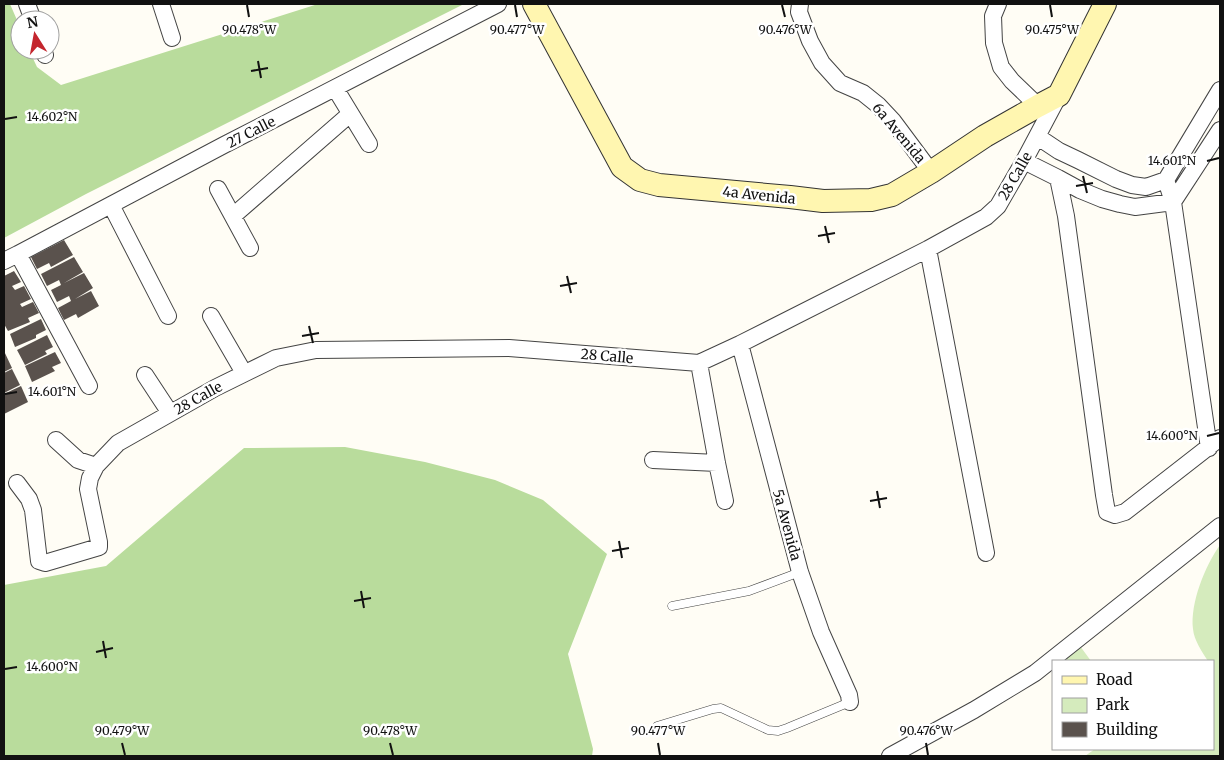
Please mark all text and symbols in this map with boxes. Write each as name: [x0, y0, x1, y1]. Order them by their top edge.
north arrow: [10, 10, 60, 60]
text: N: [25, 12, 40, 32]
text: 90.478°W: [222, 22, 277, 37]
text: 90.477°W: [490, 22, 545, 37]
text: 90.476°W: [758, 22, 813, 37]
text: 90.475°W: [1025, 22, 1080, 37]
street label: 6a Avenida: [868, 99, 930, 167]
text: 14.602°N: [27, 109, 78, 124]
street label: 27 Calle: [224, 112, 278, 152]
street label: 28 Calle: [994, 149, 1036, 203]
text: 14.601°N: [1148, 153, 1197, 168]
street label: 4a Avenida: [721, 182, 797, 208]
street label: 28 Calle: [580, 345, 634, 367]
street label: 28 Calle: [171, 377, 225, 419]
text: 14.601°N: [28, 384, 77, 399]
text: 14.600°N: [1146, 428, 1199, 443]
street label: 5a Avenida: [769, 487, 805, 563]
text: 14.600°N: [26, 659, 79, 674]
legend: [1052, 660, 1214, 750]
text: Road: [1096, 670, 1132, 689]
text: Park: [1096, 695, 1130, 714]
text: Building: [1096, 720, 1158, 739]
text: 90.479°W: [95, 723, 150, 738]
text: 90.478°W: [363, 723, 418, 738]
text: 90.477°W: [631, 723, 686, 738]
text: 90.476°W: [899, 723, 954, 738]

